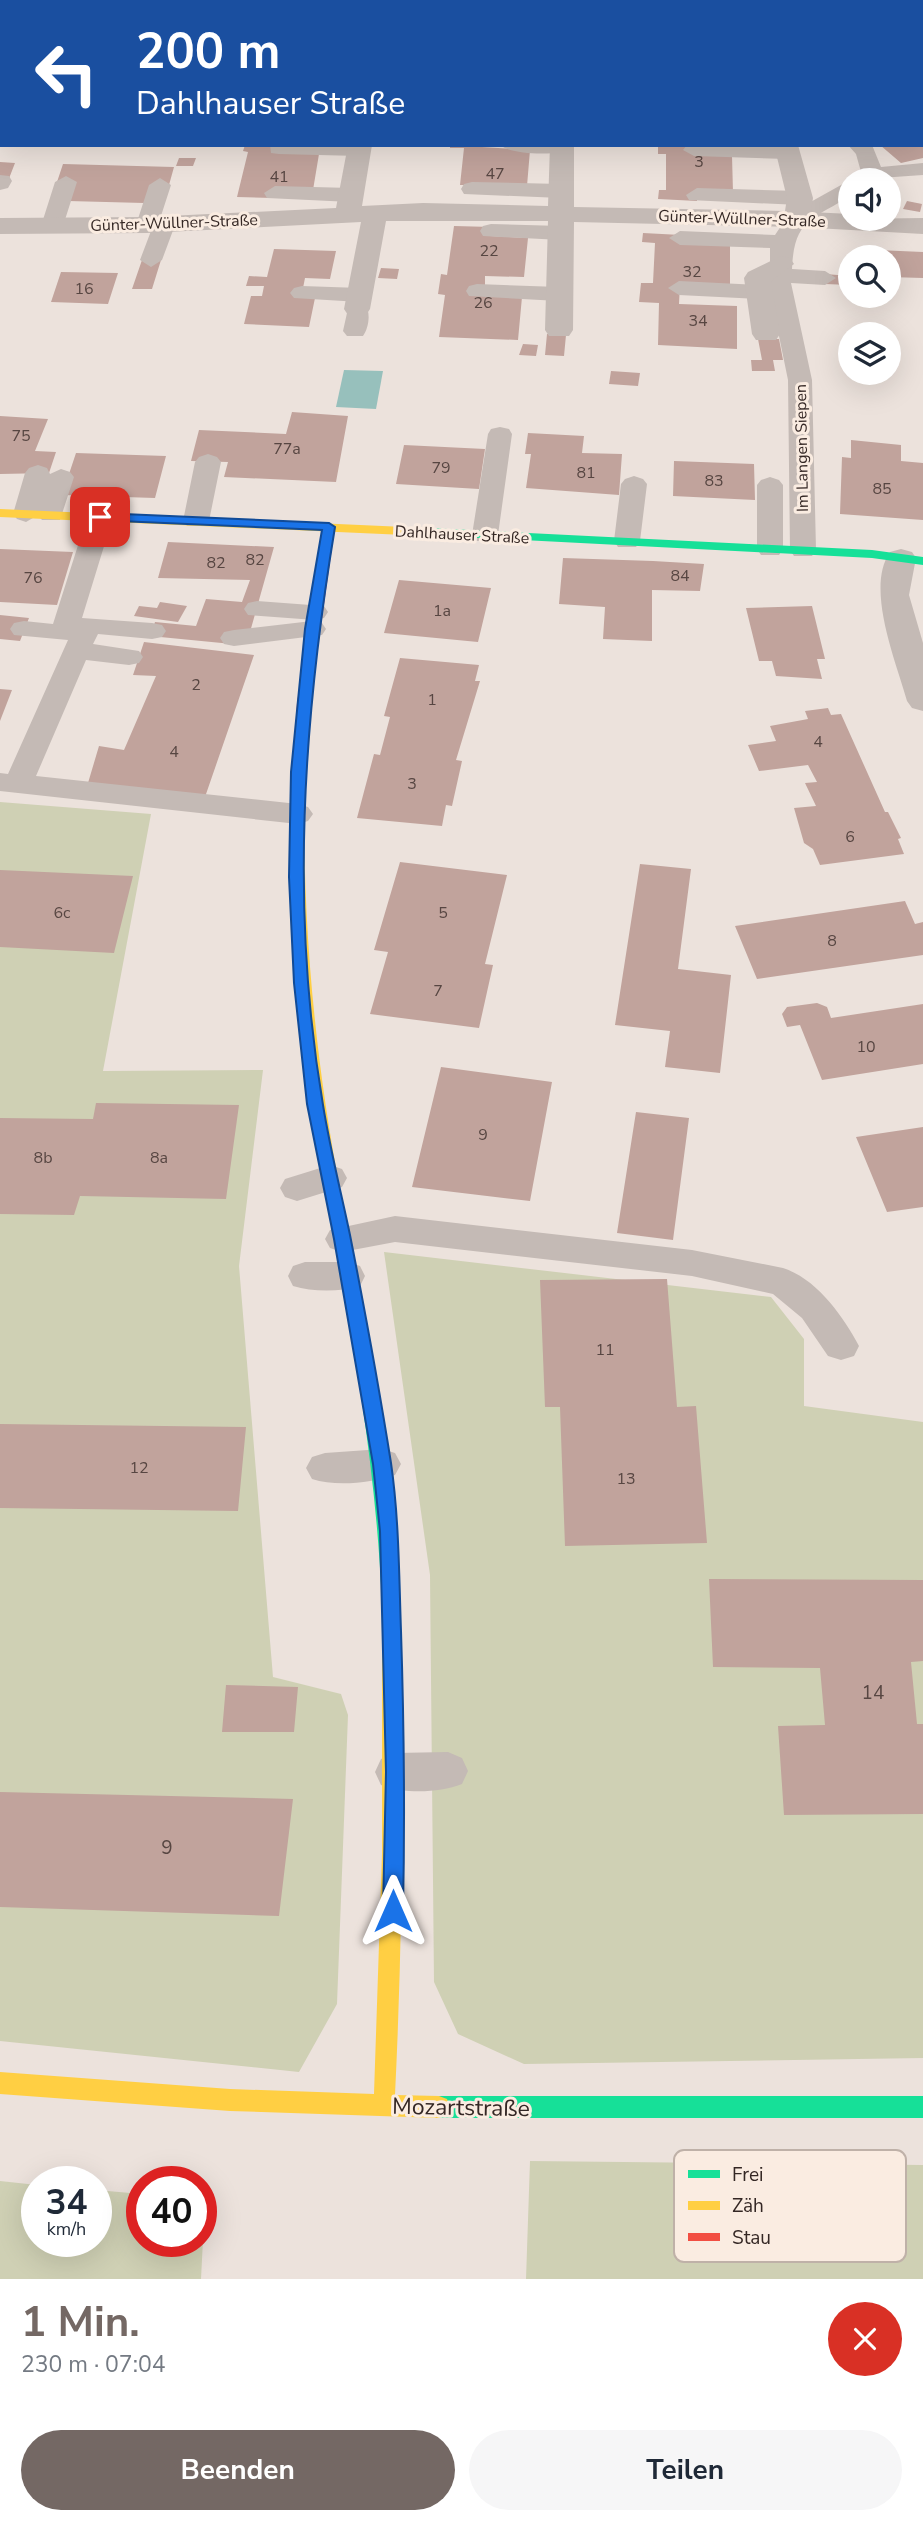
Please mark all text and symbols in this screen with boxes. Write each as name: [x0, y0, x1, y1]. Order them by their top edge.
text: 200 m: [136, 18, 280, 85]
icon: left: [21, 28, 112, 119]
text: Dahlhauser Straße: [136, 82, 405, 125]
house number: 3: [694, 151, 704, 173]
house number: 47: [485, 163, 505, 185]
house number: 41: [269, 166, 289, 188]
map controls: [838, 168, 901, 385]
button: sound: [838, 168, 901, 231]
street label: Günter-Wüllner-Straße: [658, 205, 826, 233]
street label: Günter-Wüllner-Straße: [90, 209, 258, 237]
house number: 22: [479, 240, 499, 262]
button: search: [838, 245, 901, 308]
house number: 32: [682, 261, 702, 283]
house number: 16: [74, 278, 94, 300]
house number: 26: [473, 292, 493, 314]
house number: 34: [688, 310, 708, 332]
button: layers: [838, 322, 901, 385]
street label: Im Langen Siepen: [790, 384, 814, 512]
house number: 75: [11, 425, 31, 447]
house number: 77a: [273, 438, 301, 460]
house number: 79: [431, 457, 451, 479]
house number: 81: [576, 462, 596, 484]
house number: 83: [704, 470, 724, 492]
house number: 85: [872, 478, 892, 500]
pin: [70, 487, 130, 547]
icon: arrive: [81, 498, 119, 536]
street label: Dahlhauser Straße: [394, 520, 530, 550]
house number: 82: [245, 549, 265, 571]
house number: 82: [206, 552, 226, 574]
house number: 84: [670, 565, 690, 587]
house number: 76: [23, 567, 43, 589]
house number: 1a: [433, 600, 451, 622]
house number: 2: [191, 674, 201, 696]
house number: 1: [427, 689, 437, 711]
house number: 4: [813, 731, 823, 753]
house number: 4: [169, 741, 179, 763]
house number: 3: [407, 773, 417, 795]
house number: 6: [845, 826, 855, 848]
house number: 6c: [53, 902, 71, 924]
house number: 5: [438, 902, 448, 924]
house number: 8: [827, 930, 837, 952]
house number: 7: [433, 980, 443, 1002]
house number: 10: [856, 1036, 876, 1058]
house number: 9: [478, 1124, 488, 1146]
house number: 8b: [34, 1147, 52, 1169]
house number: 8a: [150, 1147, 168, 1169]
house number: 11: [595, 1339, 615, 1361]
house number: 12: [129, 1457, 149, 1479]
house number: 13: [616, 1468, 636, 1490]
house number: 14: [862, 1680, 884, 1706]
house number: 9: [161, 1835, 173, 1861]
position arrow: [356, 1874, 430, 1948]
street label: Mozartstraße: [392, 2091, 530, 2124]
legend: [674, 2150, 906, 2262]
text: Frei: [732, 2162, 763, 2188]
speed limit sign: 40: [126, 2166, 217, 2257]
text: 34: [45, 2179, 88, 2226]
text: Zäh: [732, 2193, 764, 2219]
text: km/h: [47, 2217, 86, 2241]
text: Stau: [732, 2225, 771, 2251]
text: 1 Min.: [21, 2294, 140, 2351]
button: close: [828, 2302, 902, 2376]
text: 230 m · 07:04: [21, 2349, 166, 2380]
button: Beenden: [21, 2430, 455, 2510]
button: Teilen: [469, 2430, 902, 2510]

